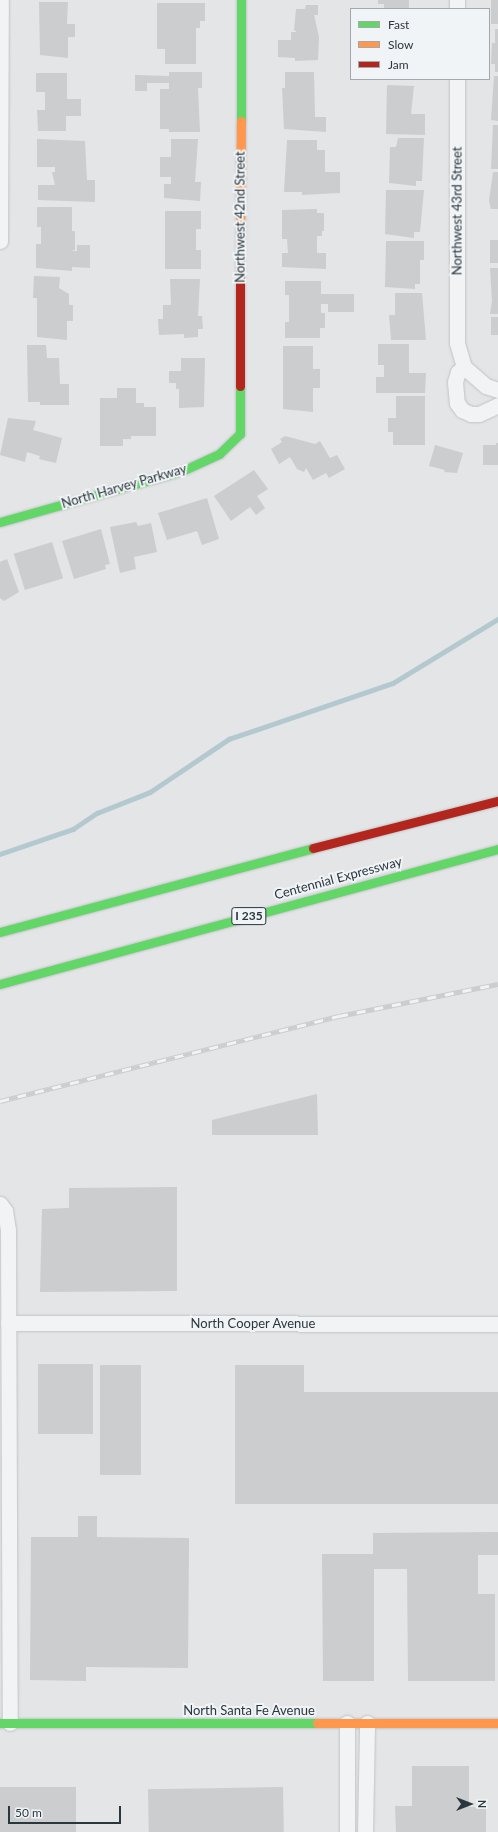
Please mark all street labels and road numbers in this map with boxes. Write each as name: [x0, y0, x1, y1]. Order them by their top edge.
street label: Northwest 43rd Street: [449, 147, 465, 275]
street label: Northwest 42nd Street: [232, 151, 248, 283]
street label: North Harvey Parkway: [59, 461, 189, 511]
street label: Centennial Expressway: [272, 853, 404, 903]
road number: I 235: [231, 906, 267, 926]
street label: North Cooper Avenue: [190, 1315, 316, 1331]
street label: North Santa Fe Avenue: [183, 1702, 315, 1718]

